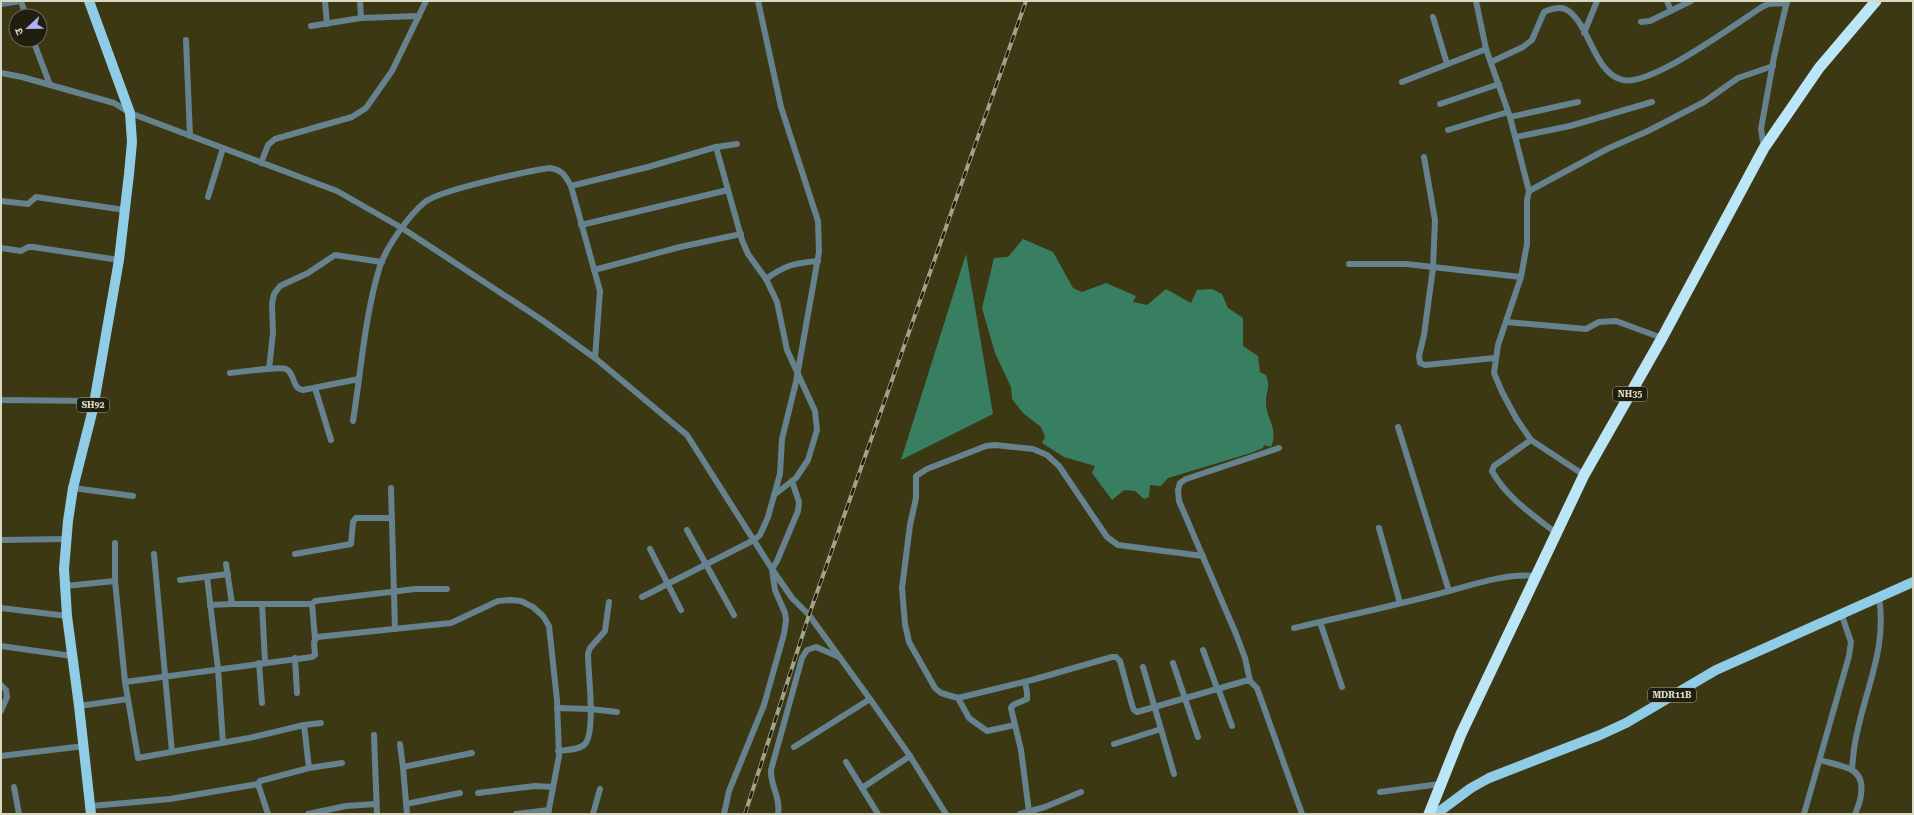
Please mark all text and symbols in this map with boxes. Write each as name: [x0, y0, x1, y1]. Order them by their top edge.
north arrow: [8, 8, 48, 48]
text: उ: [12, 26, 26, 37]
road number: NH35: [1613, 387, 1647, 401]
road number: SH92: [77, 398, 109, 412]
road number: MDR11B: [1648, 688, 1696, 702]

